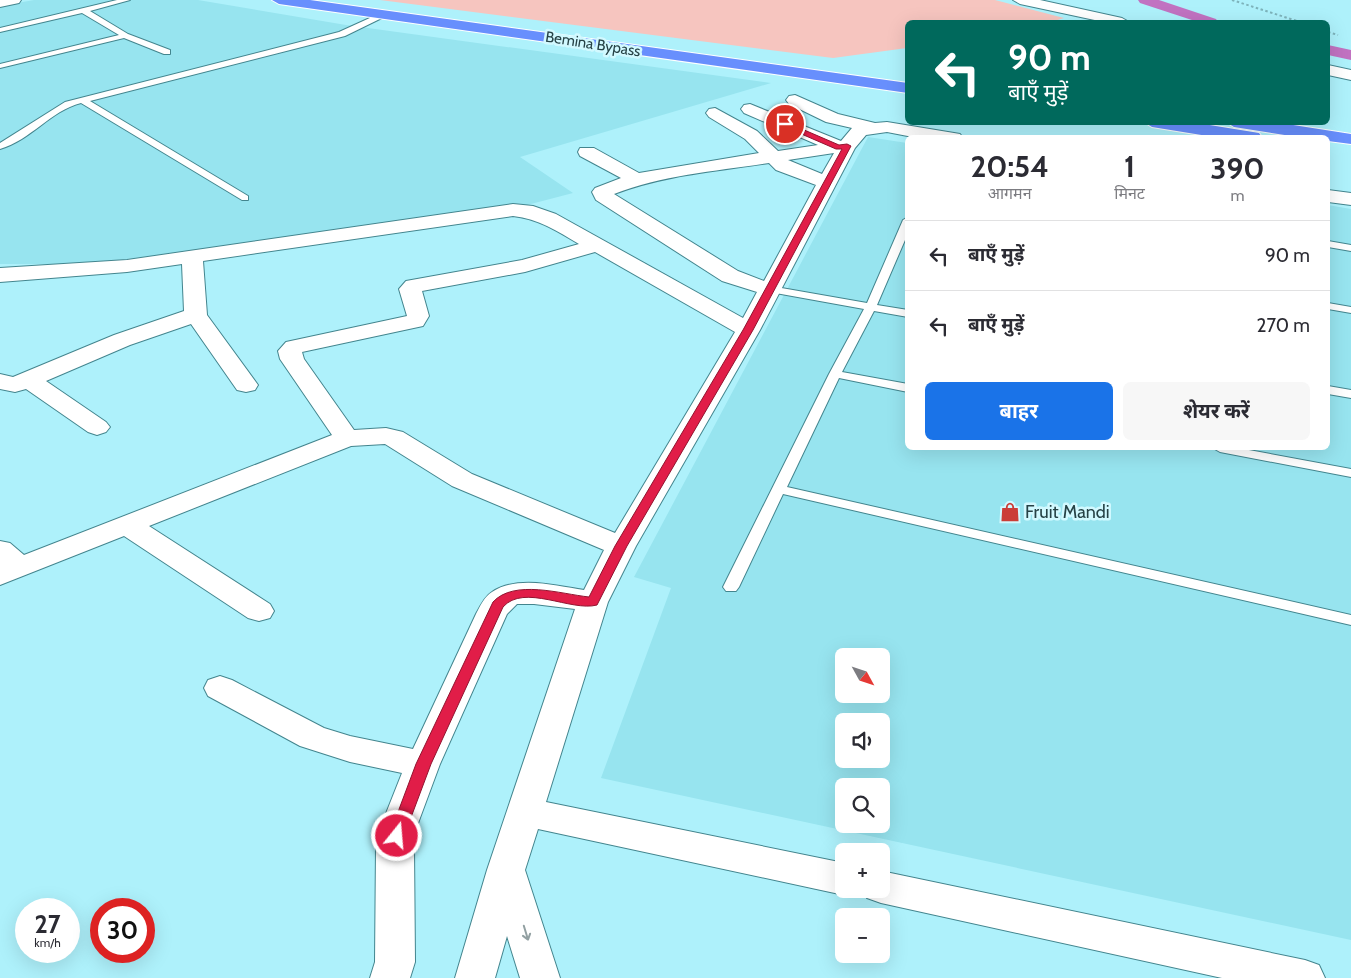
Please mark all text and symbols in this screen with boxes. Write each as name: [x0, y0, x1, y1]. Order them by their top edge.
street label: Bemina Bypass: [544, 28, 642, 60]
text: 90 m: [1008, 36, 1091, 79]
icon: left: [925, 40, 990, 105]
text: बाएँ मुड़ें: [1008, 79, 1068, 106]
pin: [764, 103, 806, 145]
icon: arrive: [771, 110, 799, 138]
text: 20:54: [970, 148, 1049, 185]
text: 1: [1124, 148, 1135, 185]
text: 390: [1210, 150, 1265, 187]
text: आगमन: [988, 184, 1032, 203]
text: मिनट: [1114, 184, 1145, 203]
text: m: [1230, 186, 1244, 205]
icon: left: [925, 242, 953, 270]
text: बाएँ मुड़ें: [968, 243, 1024, 266]
text: 90 m: [1265, 244, 1310, 267]
icon: left: [925, 312, 953, 340]
text: बाएँ मुड़ें: [968, 313, 1024, 336]
text: 270 m: [1256, 314, 1310, 337]
button: बाहर: [925, 382, 1113, 440]
button: शेयर करें: [1123, 382, 1310, 440]
shop icon: Fruit Mandi: [999, 501, 1021, 523]
place label: Fruit Mandi: [1025, 501, 1110, 523]
north arrow: [835, 648, 890, 702]
map controls: [835, 648, 890, 963]
button: sound: [835, 713, 890, 768]
button: search: [835, 778, 890, 833]
position arrow: [370, 809, 422, 861]
button: +: [835, 843, 890, 898]
speed limit sign: 30: [90, 898, 155, 963]
button: −: [835, 908, 890, 963]
text: 27: [35, 909, 60, 939]
one-way arrow: [522, 925, 532, 941]
text: km/h: [34, 935, 61, 950]

